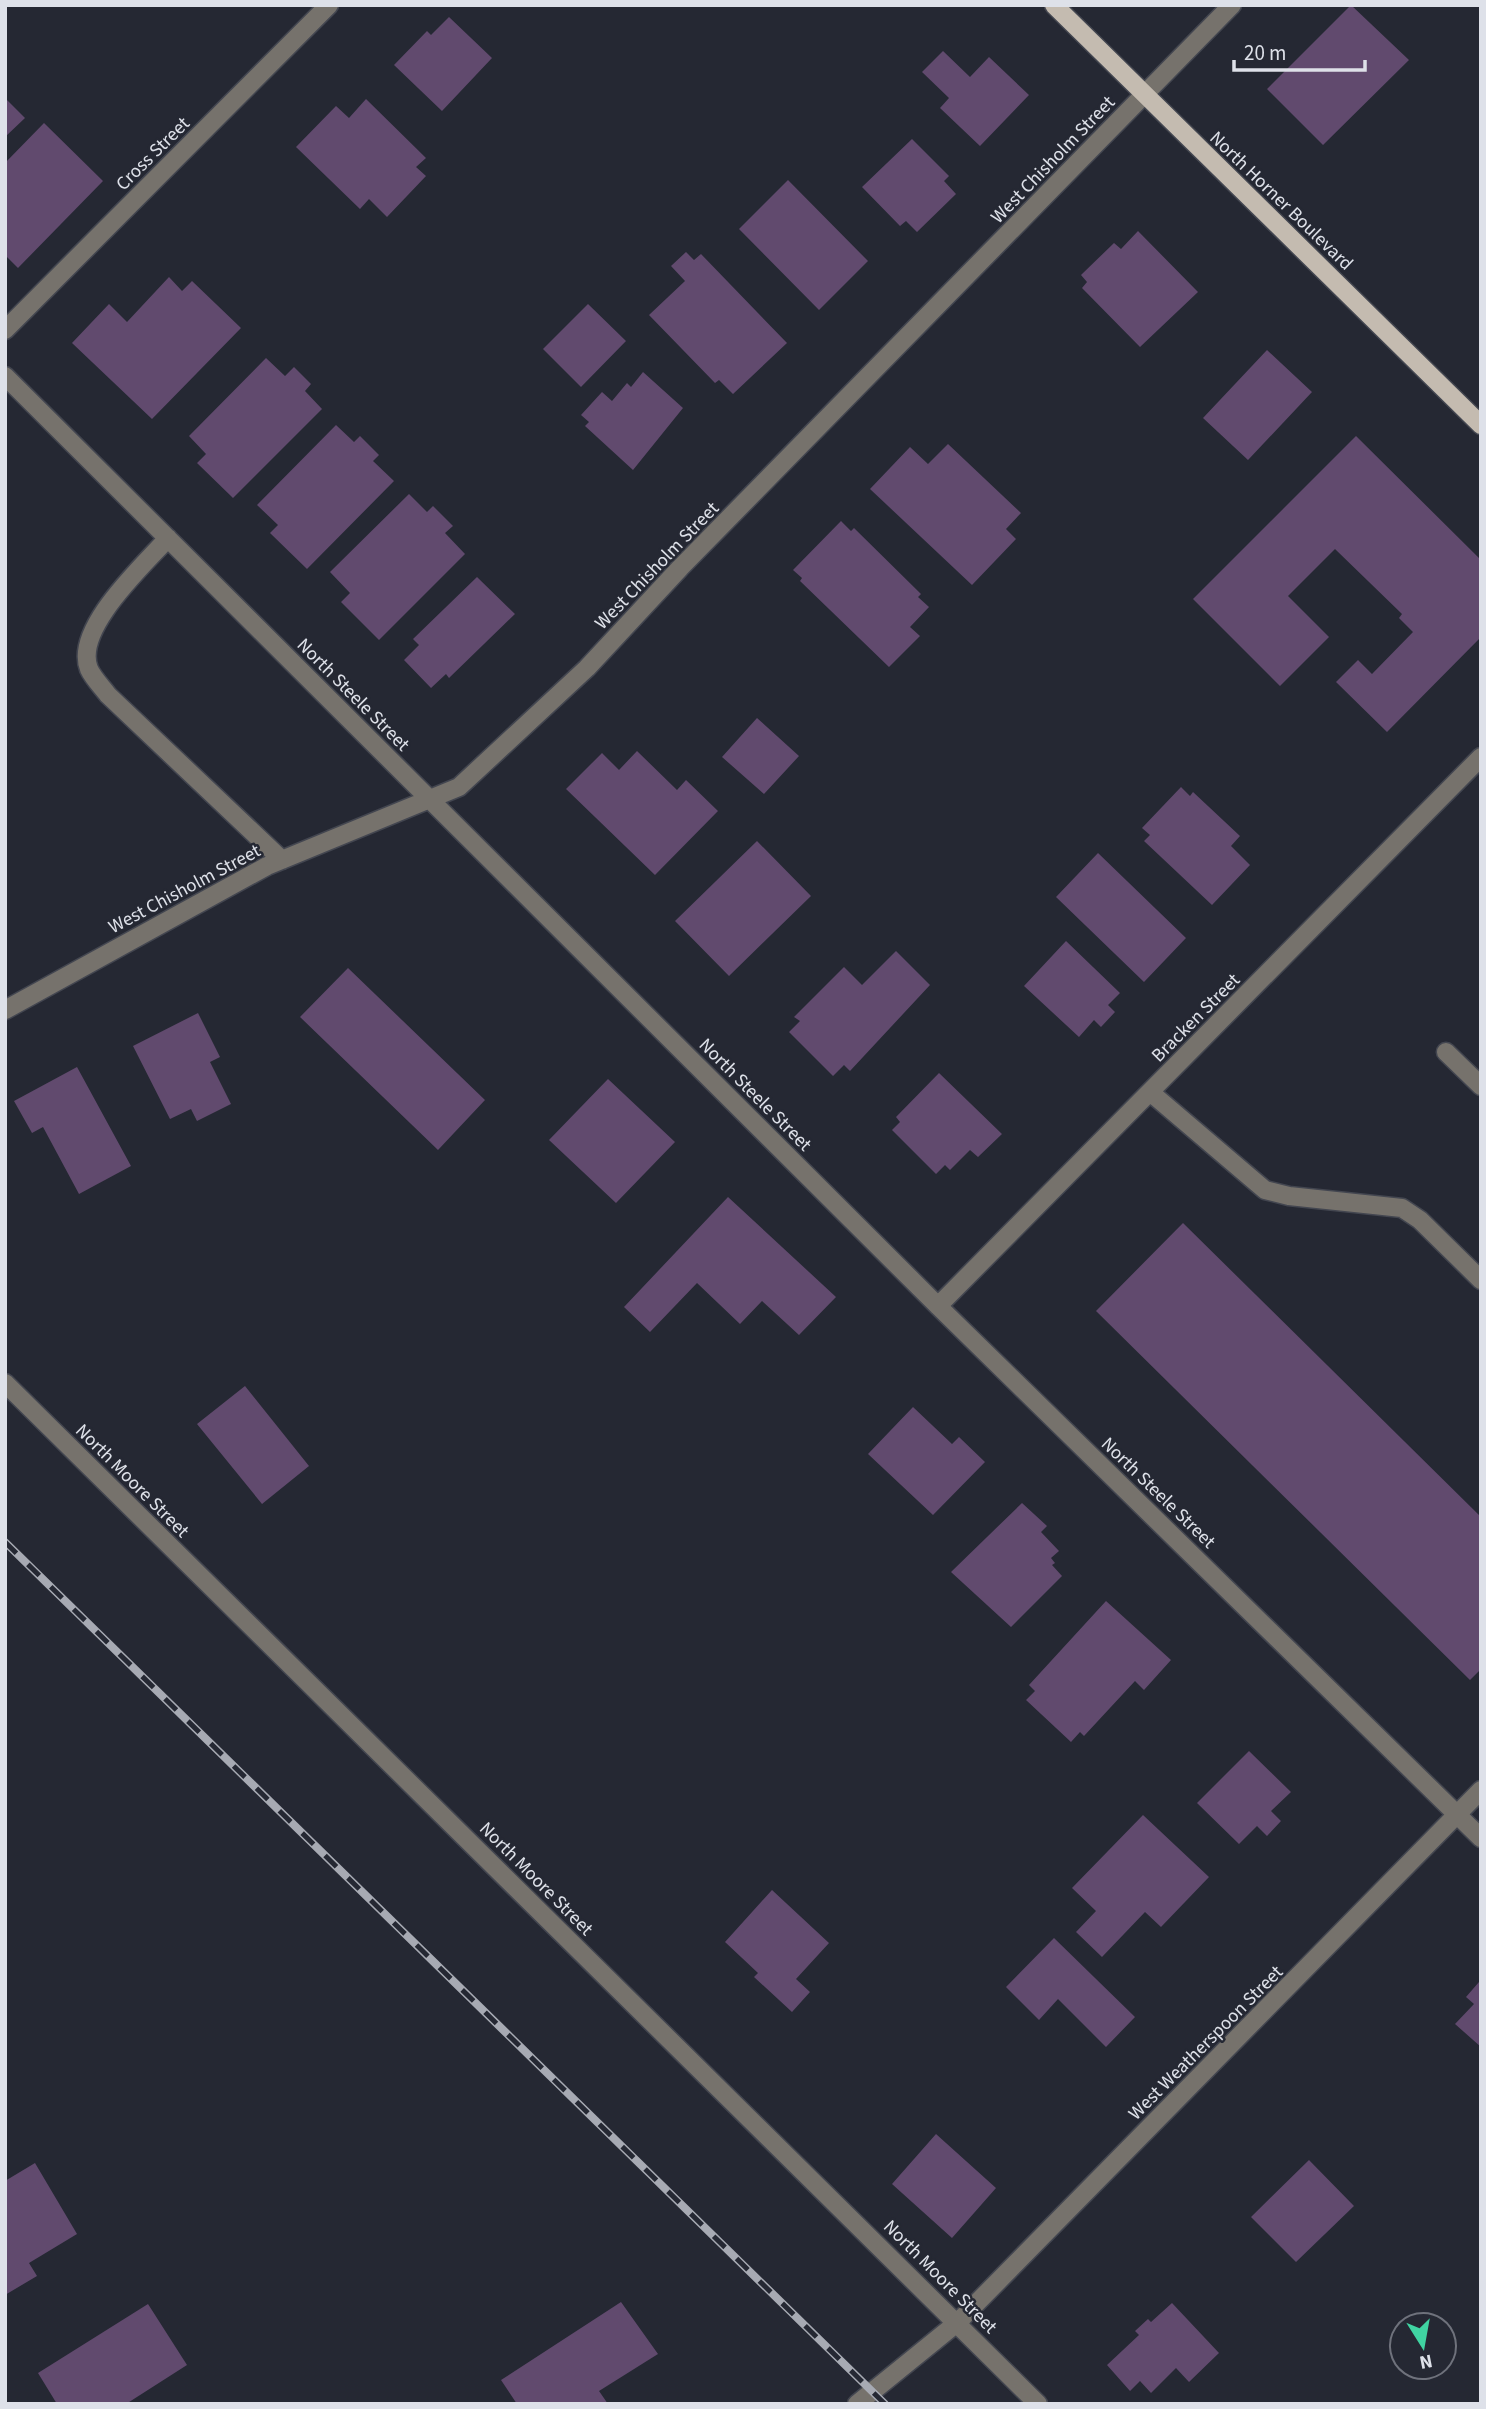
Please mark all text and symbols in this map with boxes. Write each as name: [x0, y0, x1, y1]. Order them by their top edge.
scale bar: [1234, 28, 1365, 72]
text: 20 m: [1244, 38, 1286, 68]
street label: West Chisholm Street: [985, 90, 1122, 230]
street label: Cross Street: [110, 111, 197, 197]
street label: North Horner Boulevard: [1203, 125, 1359, 277]
street label: West Chisholm Street: [589, 496, 726, 636]
street label: North Steele Street: [290, 632, 416, 758]
street label: West Chisholm Street: [104, 838, 266, 941]
street label: Bracken Street: [1146, 967, 1247, 1069]
street label: North Steele Street: [692, 1032, 818, 1158]
street label: North Moore Street: [69, 1418, 195, 1545]
street label: North Steele Street: [1095, 1431, 1222, 1555]
street label: North Moore Street: [473, 1816, 599, 1943]
street label: West Weatherspoon Street: [1123, 1959, 1290, 2127]
street label: North Moore Street: [877, 2214, 1003, 2341]
north arrow: [1388, 2311, 1458, 2381]
text: N: [1417, 2347, 1435, 2376]

